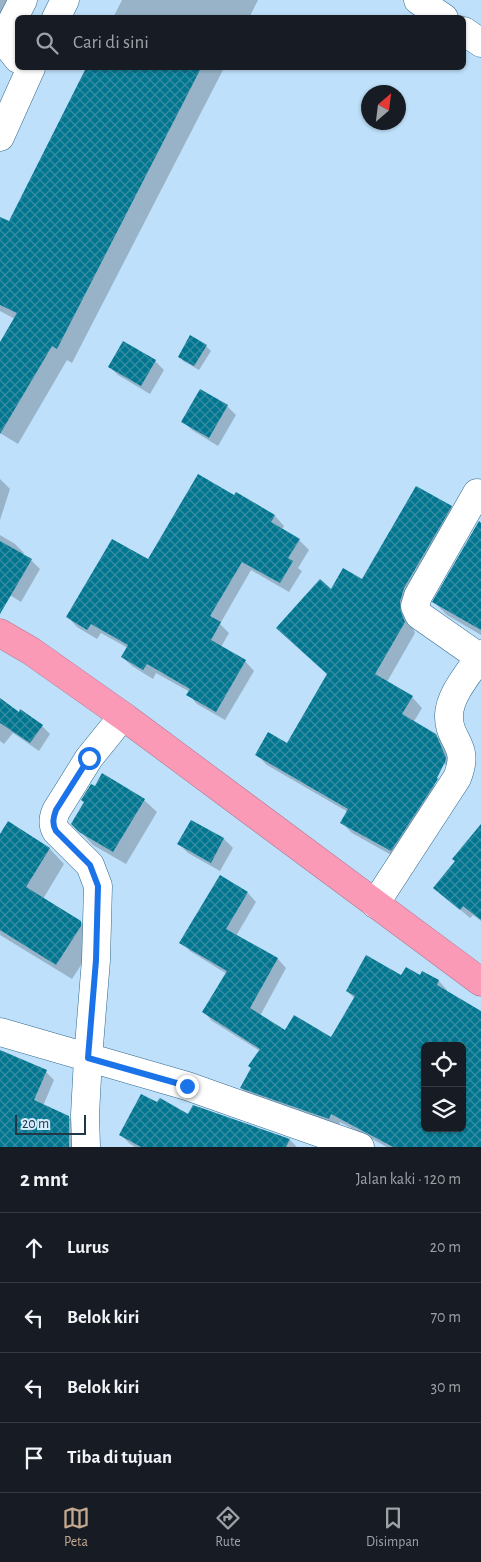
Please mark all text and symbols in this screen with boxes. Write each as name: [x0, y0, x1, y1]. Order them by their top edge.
search box: [15, 15, 466, 70]
icon: search: [33, 29, 61, 57]
text: Cari di sini: [73, 33, 149, 52]
north arrow: [361, 85, 406, 130]
route start: [78, 747, 101, 770]
map controls: [421, 1042, 466, 1132]
button: locate: [421, 1042, 466, 1087]
route end: [176, 1075, 199, 1098]
button: layers: [421, 1087, 466, 1132]
scale bar: [15, 1112, 86, 1135]
text: 20 m: [22, 1117, 49, 1131]
text: 2 mnt: [20, 1169, 68, 1190]
text: Jalan kaki · 120 m: [356, 1171, 461, 1187]
icon: ahead: [20, 1234, 48, 1262]
text: Lurus: [67, 1238, 109, 1257]
text: 20 m: [430, 1239, 461, 1255]
icon: left: [20, 1304, 48, 1332]
text: Belok kiri: [67, 1308, 139, 1327]
text: 70 m: [430, 1309, 461, 1325]
icon: left: [20, 1374, 48, 1402]
text: Belok kiri: [67, 1378, 139, 1397]
text: 30 m: [431, 1379, 461, 1395]
icon: arrive: [20, 1444, 48, 1472]
text: Tiba di tujuan: [67, 1448, 172, 1467]
tab: Peta: [62, 1504, 90, 1551]
tab: Rute: [214, 1504, 242, 1551]
tab: Disimpan: [366, 1504, 419, 1551]

